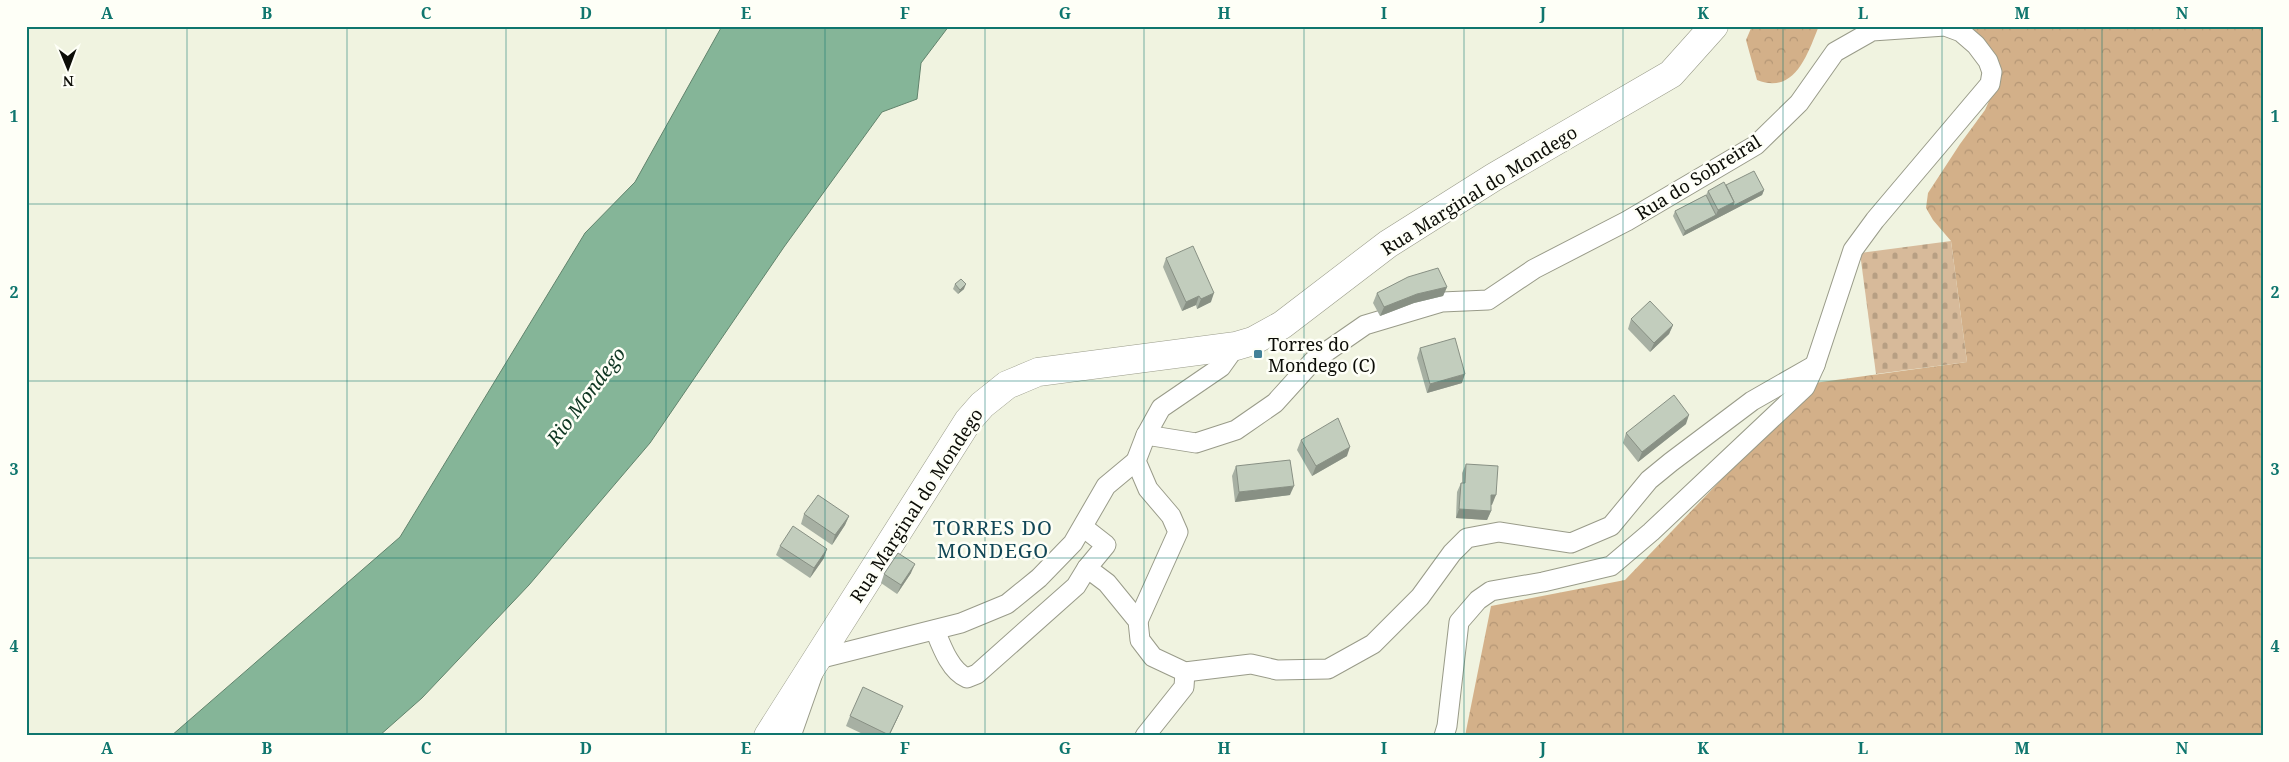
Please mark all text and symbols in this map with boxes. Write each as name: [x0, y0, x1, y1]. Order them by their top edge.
text: A: [101, 2, 114, 24]
text: B: [262, 2, 273, 24]
text: C: [421, 2, 432, 24]
text: D: [580, 2, 592, 24]
text: E: [741, 2, 751, 24]
text: F: [900, 2, 910, 24]
text: G: [1059, 2, 1071, 24]
text: H: [1217, 2, 1231, 24]
text: I: [1381, 2, 1387, 24]
text: J: [1539, 2, 1547, 24]
text: K: [1697, 2, 1709, 24]
text: L: [1858, 2, 1868, 24]
text: M: [2014, 2, 2030, 24]
text: N: [2176, 2, 2189, 24]
north arrow: [42, 42, 92, 92]
text: N: [63, 72, 74, 91]
text: 1: [9, 105, 19, 127]
text: 1: [2270, 105, 2280, 127]
street label: Rua Marginal do Mondego: [1376, 120, 1582, 260]
street label: Rua do Sobreiral: [1631, 129, 1765, 225]
text: 2: [9, 281, 19, 303]
text: 2: [2270, 281, 2280, 303]
place label: Torres do Mondego (C): [1268, 332, 1376, 377]
water label: Rio Mondego: [540, 342, 631, 451]
marker: Torres do Mondego (C): [1252, 348, 1264, 360]
street label: Rua Marginal do Mondego: [844, 403, 988, 607]
text: 3: [9, 458, 19, 480]
text: 3: [2270, 458, 2280, 480]
district label: TORRES DO MONDEGO: [933, 514, 1053, 564]
text: 4: [9, 635, 19, 657]
text: 4: [2270, 635, 2280, 657]
text: A: [101, 737, 114, 759]
text: B: [262, 737, 273, 759]
text: C: [421, 737, 432, 759]
text: D: [580, 737, 592, 759]
text: E: [741, 737, 751, 759]
text: F: [900, 737, 910, 759]
text: G: [1059, 737, 1071, 759]
text: H: [1217, 737, 1231, 759]
text: I: [1381, 737, 1387, 759]
text: J: [1539, 737, 1547, 759]
text: K: [1697, 737, 1709, 759]
text: L: [1858, 737, 1868, 759]
text: M: [2014, 737, 2030, 759]
text: N: [2176, 737, 2189, 759]

